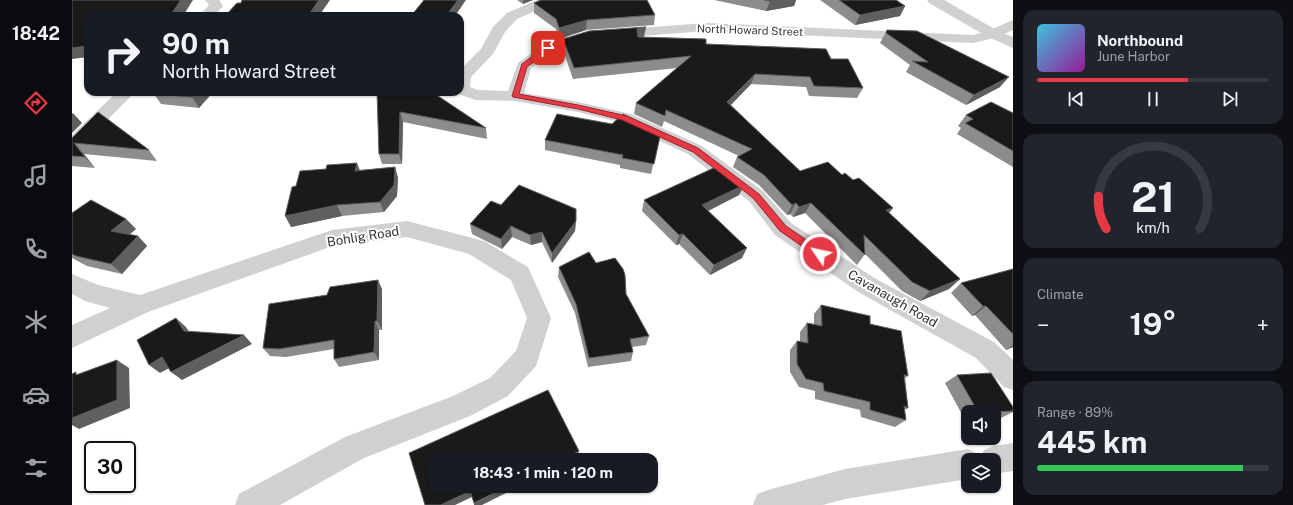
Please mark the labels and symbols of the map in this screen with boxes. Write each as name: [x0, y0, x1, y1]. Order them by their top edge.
street label: North Howard Street: [697, 22, 803, 38]
pin: [531, 31, 565, 65]
street label: Bohlig Road: [326, 223, 400, 250]
position arrow: [799, 233, 841, 275]
street label: Cavanaugh Road: [845, 267, 940, 330]
speed limit sign: 30: [84, 441, 136, 493]

